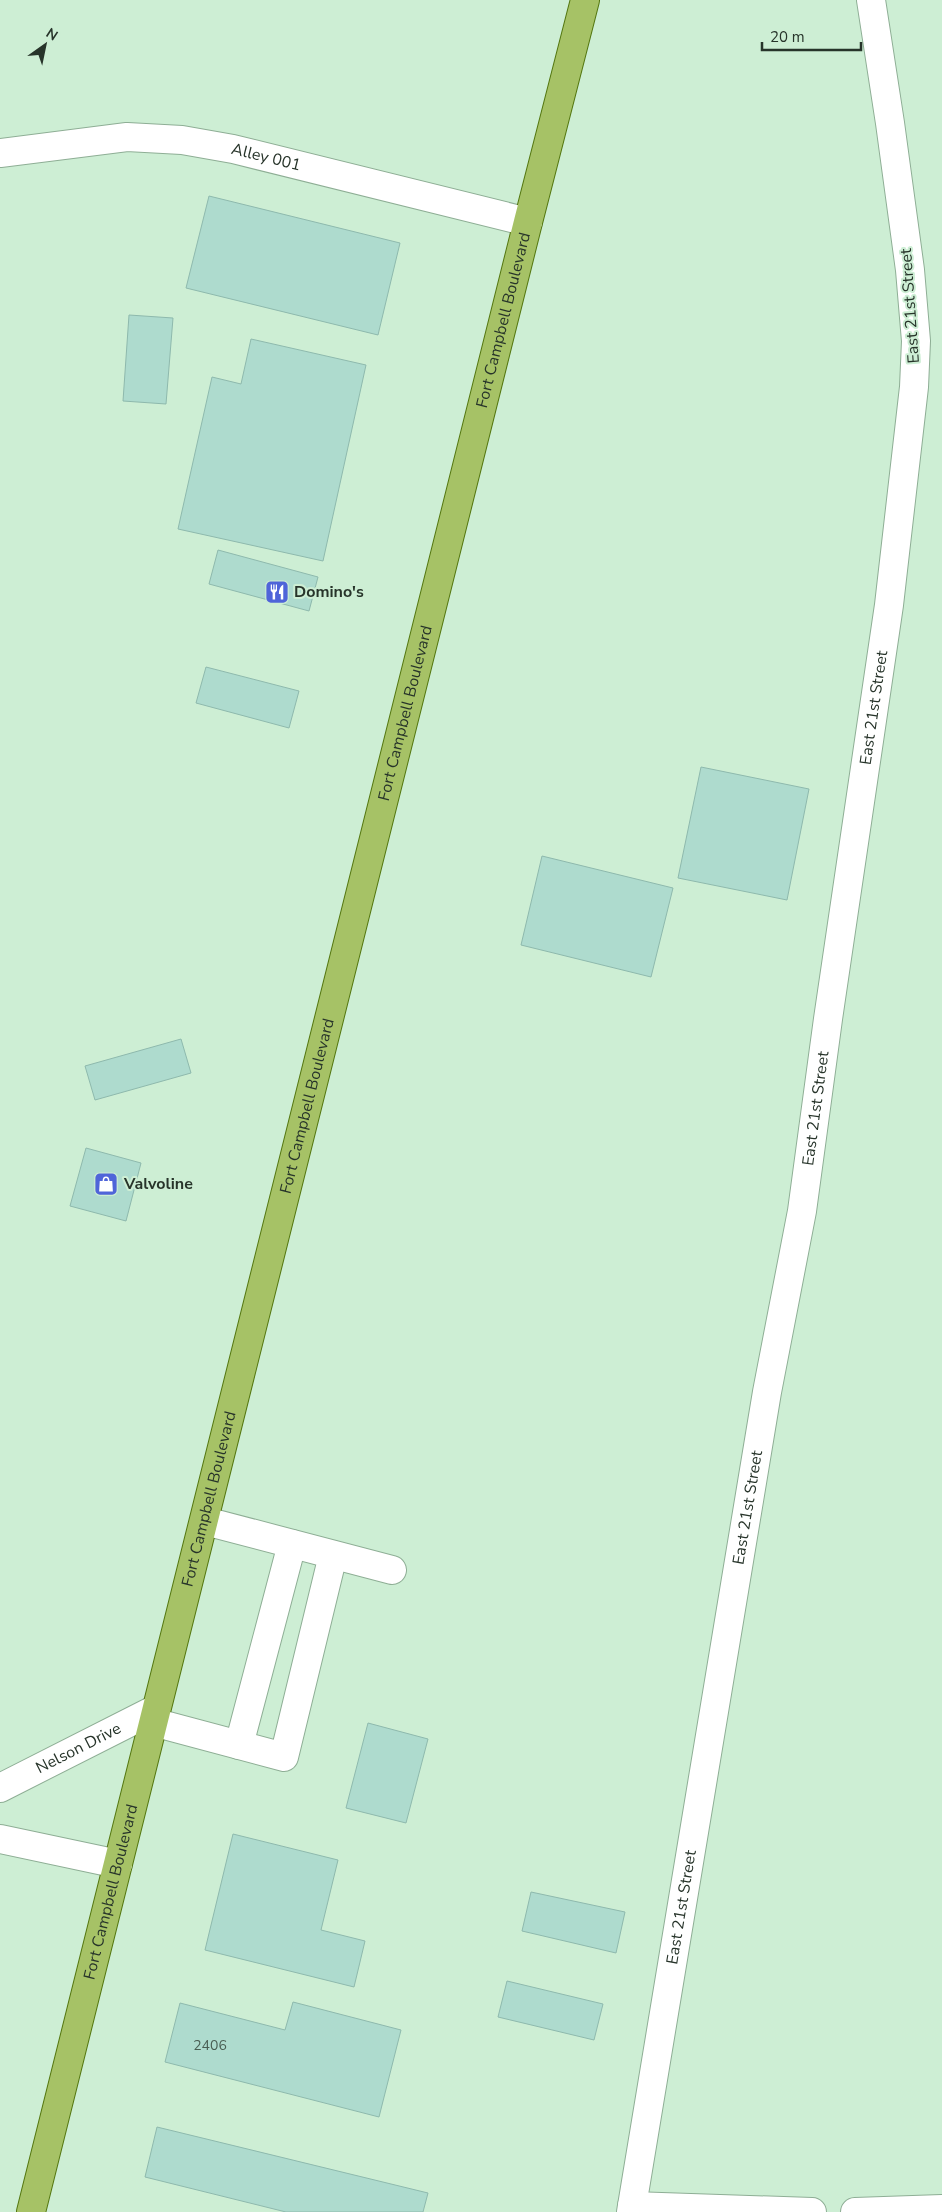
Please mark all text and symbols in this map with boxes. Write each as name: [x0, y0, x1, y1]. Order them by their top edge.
north arrow: [20, 20, 70, 70]
scale bar: [762, 20, 861, 52]
text: N: [42, 24, 61, 45]
text: 20 m: [770, 27, 805, 47]
street label: Alley 001: [229, 138, 303, 176]
street label: Fort Campbell Boulevard: [471, 230, 536, 410]
street label: East 21st Street: [895, 247, 925, 364]
restaurant icon: Domino's: [264, 579, 290, 605]
place label: Domino's: [294, 581, 364, 603]
street label: Fort Campbell Boulevard: [373, 623, 438, 803]
street label: East 21st Street: [855, 649, 893, 766]
street label: Fort Campbell Boulevard: [275, 1016, 340, 1196]
street label: East 21st Street: [797, 1049, 835, 1167]
shop icon: Valvoline: [93, 1171, 119, 1197]
place label: Valvoline: [123, 1173, 193, 1195]
street label: Fort Campbell Boulevard: [177, 1409, 242, 1589]
street label: East 21st Street: [728, 1449, 768, 1566]
street label: Nelson Drive: [32, 1717, 125, 1779]
street label: Fort Campbell Boulevard: [78, 1802, 143, 1982]
street label: East 21st Street: [661, 1848, 702, 1966]
house number: 2406: [193, 2036, 227, 2055]

